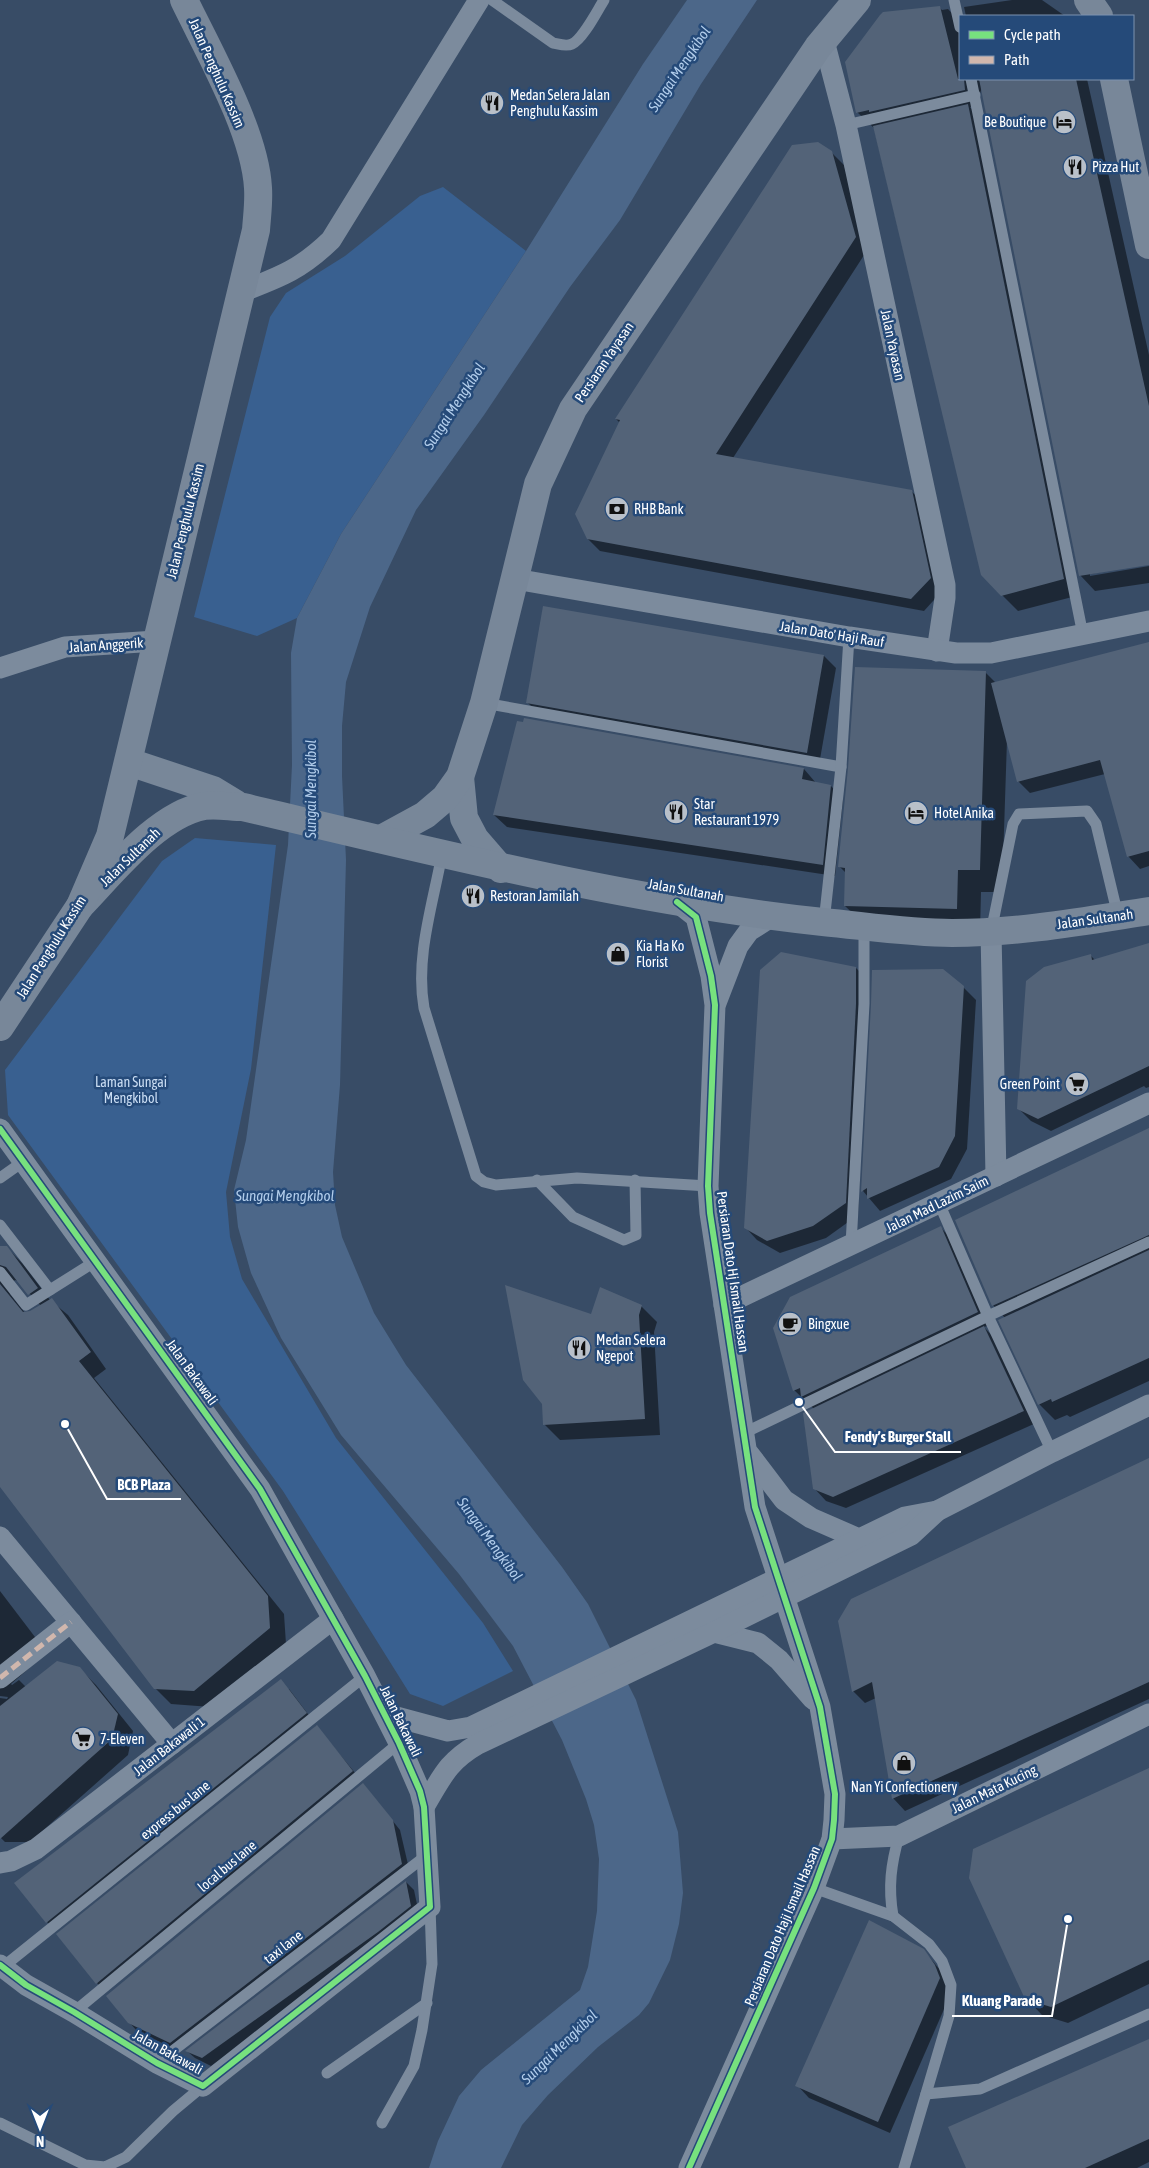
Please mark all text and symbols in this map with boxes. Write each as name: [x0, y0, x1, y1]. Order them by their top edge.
legend: [959, 15, 1134, 80]
street label: Jalan Penghulu Kassim: [186, 16, 248, 130]
water label: Sungai Mengkibol: [644, 23, 714, 116]
text: Cycle path: [1004, 26, 1061, 43]
text: Path: [1004, 51, 1030, 68]
place label: Medan Selera Jalan Penghulu Kassim: [510, 87, 610, 119]
restaurant icon: Medan Selera Jalan Penghulu Kassim: [479, 90, 505, 116]
hotel icon: Be Boutique: [1051, 109, 1077, 135]
place label: Be Boutique: [984, 114, 1046, 130]
restaurant icon: Pizza Hut: [1062, 154, 1088, 180]
place label: Pizza Hut: [1092, 159, 1139, 175]
street label: Jalan Yayasan: [878, 308, 908, 382]
street label: Persiaran Yayasan: [571, 319, 637, 405]
water label: Sungai Mengkibol: [419, 360, 488, 453]
street label: Jalan Penghulu Kassim: [163, 462, 207, 580]
bank icon: RHB Bank: [604, 496, 630, 522]
place label: RHB Bank: [634, 501, 684, 517]
street label: Jalan Dato' Haji Rauf: [779, 618, 885, 650]
street label: Jalan Anggerik: [68, 634, 144, 656]
water label: Sungai Mengkibol: [302, 739, 319, 840]
place label: Star Restaurant 1979: [694, 796, 779, 828]
restaurant icon: Star Restaurant 1979: [663, 799, 689, 825]
hotel icon: Hotel Anika: [903, 800, 929, 826]
place label: Hotel Anika: [934, 805, 994, 821]
street label: Jalan Sultanah: [97, 825, 163, 889]
street label: Jalan Sultanah: [647, 875, 725, 905]
restaurant icon: Restoran Jamilah: [460, 883, 486, 909]
place label: Restoran Jamilah: [490, 888, 579, 904]
street label: Jalan Penghulu Kassim: [13, 893, 89, 1001]
street label: Jalan Sultanah: [1056, 906, 1134, 932]
place label: Kia Ha Ko Florist: [636, 938, 684, 970]
shop icon: Kia Ha Ko Florist: [605, 941, 631, 967]
supermarket icon: Green Point: [1064, 1071, 1090, 1097]
park label: Laman Sungai Mengkibol: [95, 1074, 167, 1106]
place label: Green Point: [1000, 1076, 1060, 1092]
street label: Jalan Mad Lazim Saim: [883, 1172, 991, 1236]
water label: Sungai Mengkibol: [234, 1187, 335, 1204]
street label: Persiaran Dato Hj Ismail Hassan: [714, 1190, 752, 1354]
cafe icon: Bingxue: [777, 1311, 803, 1337]
place label: Bingxue: [808, 1316, 849, 1332]
place label: Medan Selera Ngepot: [596, 1332, 666, 1364]
restaurant icon: Medan Selera Ngepot: [566, 1335, 592, 1361]
street label: Jalan Bakawali: [163, 1336, 221, 1408]
callout: Fendy’s Burger Stall: [835, 1422, 961, 1452]
text: Fendy’s Burger Stall: [845, 1428, 952, 1445]
callout: BCB Plaza: [107, 1469, 181, 1499]
text: BCB Plaza: [117, 1476, 171, 1493]
water label: Sungai Mengkibol: [453, 1493, 526, 1584]
street label: Jalan Bakawali: [377, 1683, 425, 1759]
street label: Jalan Bakawali 1: [130, 1713, 208, 1779]
supermarket icon: 7-Eleven: [70, 1726, 96, 1752]
place label: 7-Eleven: [100, 1731, 145, 1747]
shop icon: Nan Yi Confectionery: [891, 1750, 917, 1776]
street label: Jalan Mata Kucing: [949, 1761, 1039, 1817]
street label: express bus lane: [137, 1777, 213, 1843]
place label: Nan Yi Confectionery: [851, 1779, 957, 1795]
street label: local bus lane: [195, 1837, 259, 1895]
street label: Persiaran Dato Haji Ismail Hassan: [741, 1843, 823, 2009]
street label: taxi lane: [260, 1927, 306, 1967]
callout: Kluang Parade: [952, 1986, 1052, 2016]
text: Kluang Parade: [962, 1992, 1042, 2009]
water label: Sungai Mengkibol: [517, 2006, 601, 2088]
street label: Jalan Bakawali: [130, 2026, 206, 2078]
north arrow: [15, 2103, 65, 2153]
text: N: [36, 2133, 44, 2149]

